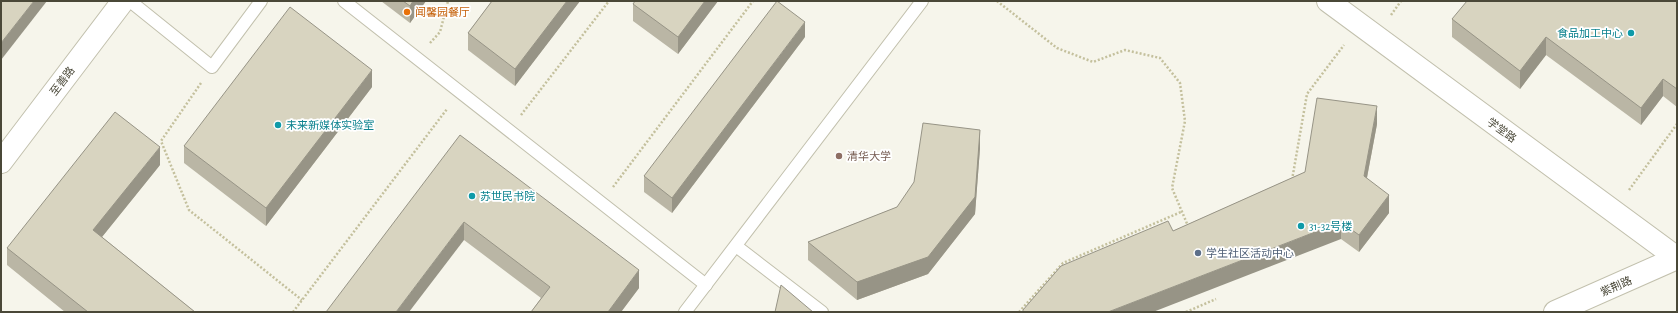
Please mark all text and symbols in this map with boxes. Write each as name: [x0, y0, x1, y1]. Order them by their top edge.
place label: 闻馨园餐厅: [415, 6, 470, 18]
marker: 闻馨园餐厅: [402, 7, 412, 17]
place label: 食品加工中心: [1557, 27, 1623, 39]
marker: 食品加工中心: [1626, 28, 1636, 38]
street label: 至善路: [47, 64, 77, 98]
street label: 学堂路: [1485, 115, 1519, 145]
place label: 未来新媒体实验室: [286, 119, 374, 131]
marker: 未来新媒体实验室: [273, 120, 283, 130]
place label: 清华大学: [847, 150, 891, 162]
marker: 清华大学: [834, 151, 844, 161]
place label: 苏世民书院: [480, 190, 535, 202]
marker: 苏世民书院: [467, 191, 477, 201]
marker: 31-32号楼: [1296, 221, 1306, 231]
place label: 31-32号楼: [1309, 221, 1352, 232]
place label: 学生社区活动中心: [1206, 247, 1294, 259]
marker: 学生社区活动中心: [1193, 248, 1203, 258]
street label: 紫荆路: [1598, 274, 1634, 298]

